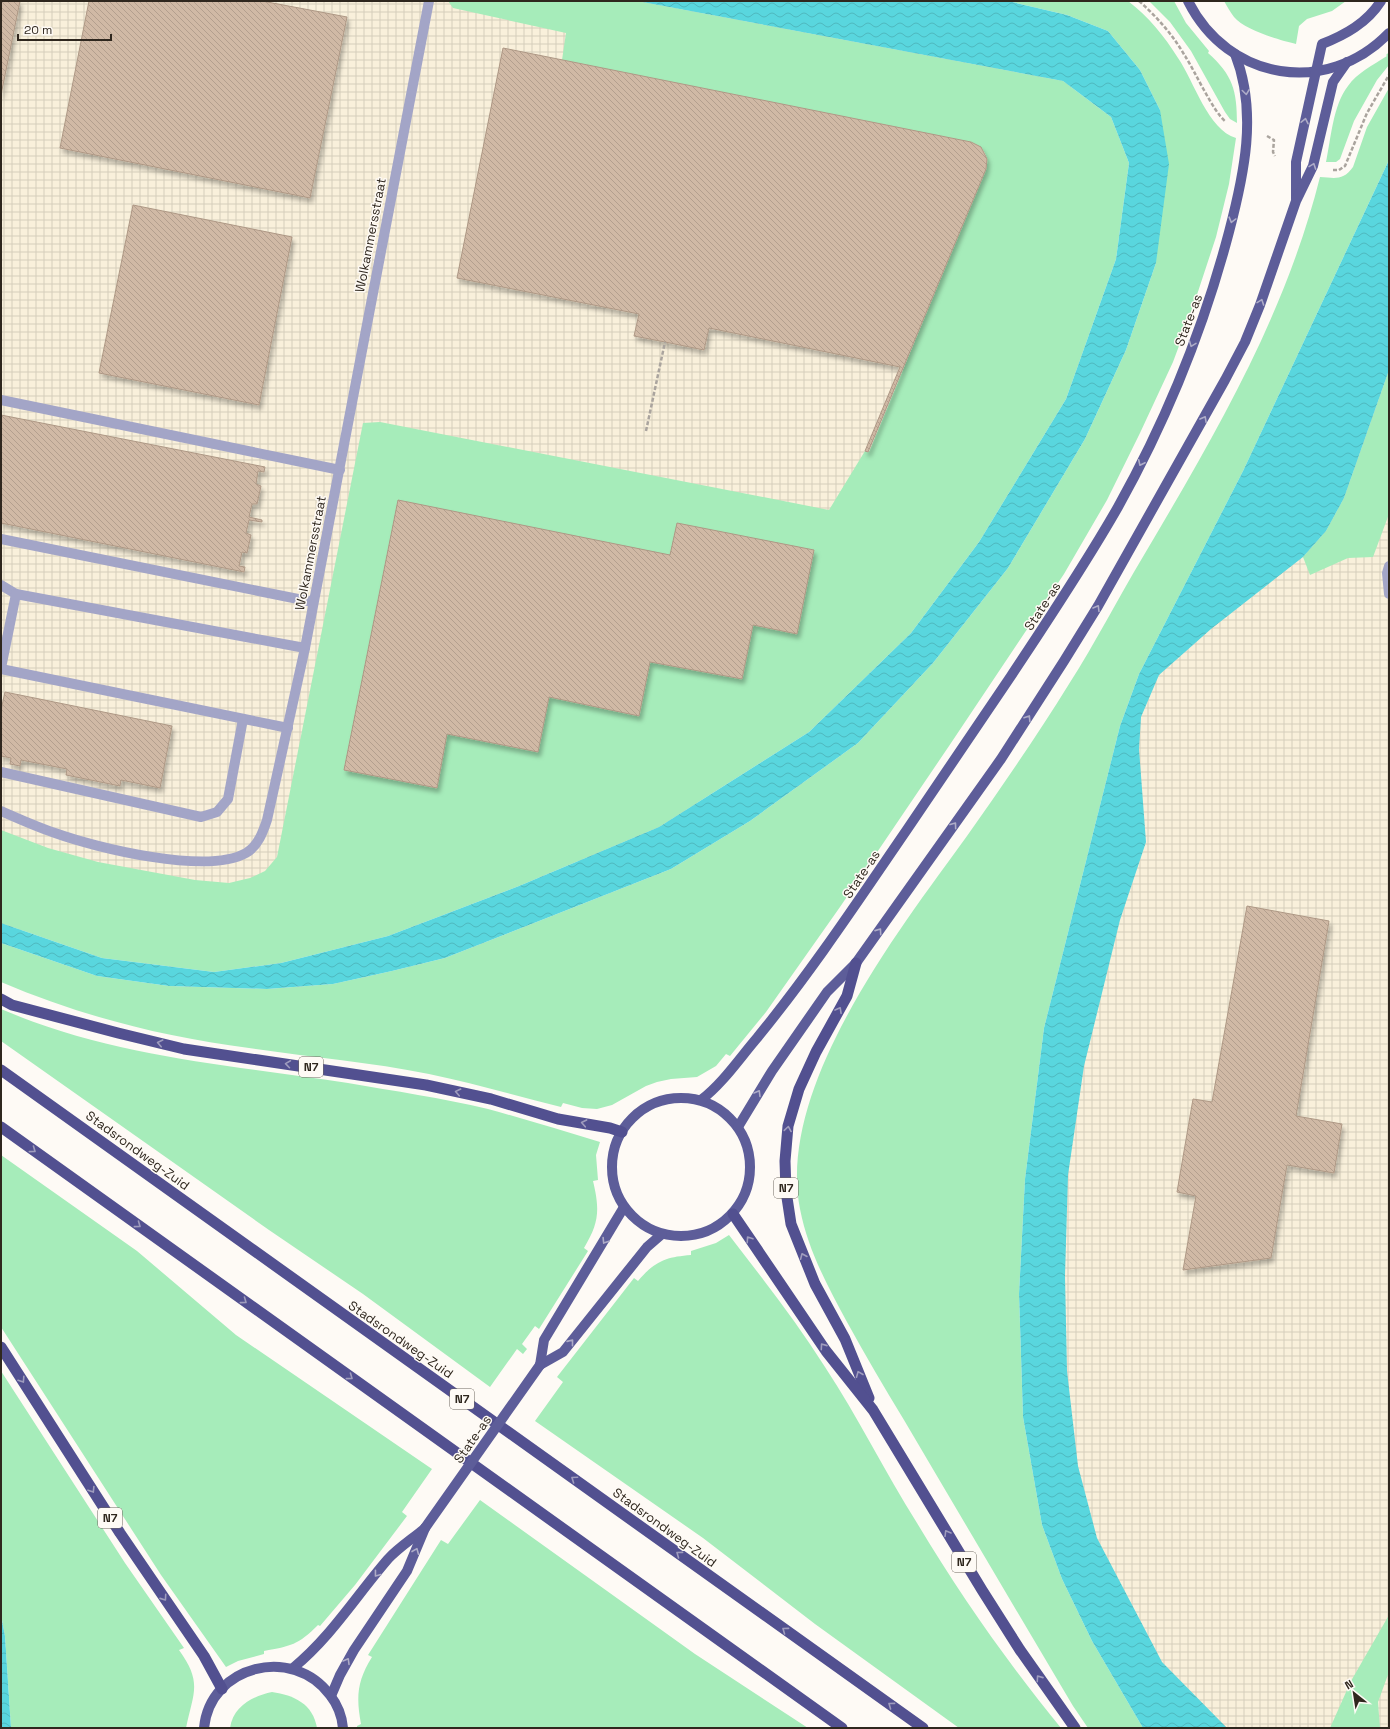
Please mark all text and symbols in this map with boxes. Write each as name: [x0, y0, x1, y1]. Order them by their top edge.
scale bar: [18, 16, 111, 42]
text: 20 m: [24, 22, 52, 38]
one-way arrow: [1241, 89, 1250, 95]
one-way arrow: [1300, 117, 1308, 124]
one-way arrow: [1308, 162, 1316, 169]
street label: Wolkammersstraat: [351, 176, 390, 294]
one-way arrow: [1228, 216, 1237, 223]
street label: State-as: [1171, 292, 1206, 349]
one-way arrow: [1256, 299, 1264, 306]
one-way arrow: [1189, 340, 1197, 347]
one-way arrow: [1199, 416, 1206, 423]
one-way arrow: [1138, 459, 1146, 466]
street label: Wolkammersstraat: [291, 494, 330, 612]
street label: State-as: [1020, 579, 1064, 634]
one-way arrow: [1092, 605, 1099, 612]
one-way arrow: [1023, 716, 1030, 723]
one-way arrow: [949, 822, 957, 829]
street label: State-as: [839, 847, 884, 902]
one-way arrow: [874, 928, 882, 935]
one-way arrow: [834, 1007, 842, 1014]
one-way arrow: [157, 1039, 164, 1048]
road number: N7: [299, 1057, 323, 1077]
one-way arrow: [285, 1060, 291, 1069]
one-way arrow: [455, 1088, 461, 1096]
one-way arrow: [753, 1090, 761, 1097]
street label: Stadsrondweg-Zuid: [82, 1107, 193, 1194]
one-way arrow: [581, 1120, 587, 1128]
one-way arrow: [783, 1126, 792, 1132]
one-way arrow: [28, 1145, 35, 1152]
road number: N7: [774, 1178, 798, 1198]
one-way arrow: [134, 1220, 141, 1227]
one-way arrow: [603, 1237, 610, 1244]
one-way arrow: [747, 1237, 754, 1244]
one-way arrow: [800, 1253, 808, 1260]
one-way arrow: [240, 1296, 247, 1303]
street label: Stadsrondweg-Zuid: [345, 1297, 456, 1382]
one-way arrow: [566, 1340, 573, 1347]
one-way arrow: [821, 1344, 828, 1351]
one-way arrow: [855, 1370, 863, 1377]
one-way arrow: [346, 1372, 353, 1380]
one-way arrow: [17, 1376, 25, 1383]
road number: N7: [450, 1389, 474, 1409]
street label: State-as: [450, 1412, 495, 1467]
one-way arrow: [571, 1477, 578, 1484]
street label: Stadsrondweg-Zuid: [609, 1484, 720, 1571]
one-way arrow: [87, 1485, 94, 1492]
road number: N7: [98, 1508, 122, 1528]
one-way arrow: [944, 1530, 951, 1537]
one-way arrow: [411, 1547, 419, 1554]
one-way arrow: [677, 1552, 684, 1559]
road number: N7: [952, 1552, 976, 1572]
one-way arrow: [374, 1570, 381, 1577]
one-way arrow: [159, 1593, 166, 1600]
one-way arrow: [782, 1627, 789, 1635]
one-way arrow: [343, 1658, 350, 1665]
north arrow: [1334, 1673, 1374, 1713]
one-way arrow: [1036, 1675, 1044, 1682]
text: N: [1342, 1676, 1356, 1692]
one-way arrow: [888, 1702, 895, 1710]

